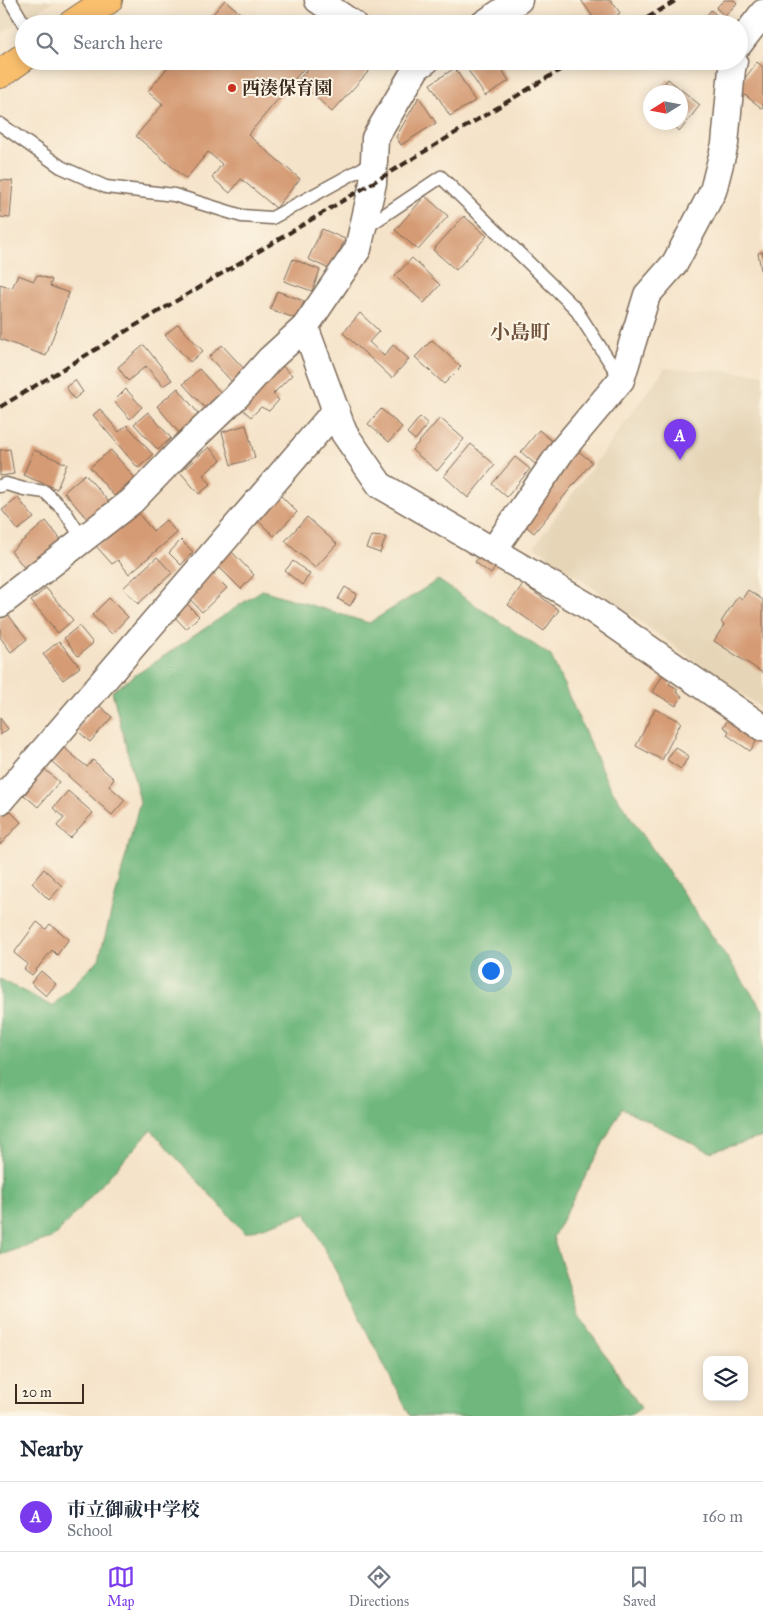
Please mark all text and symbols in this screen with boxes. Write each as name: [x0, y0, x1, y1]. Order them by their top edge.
search box: [15, 15, 748, 70]
icon: search: [33, 29, 61, 57]
text: Search here: [73, 31, 163, 54]
place label: 西湊保育園: [242, 77, 332, 99]
marker: 西湊保育園: [226, 82, 238, 94]
north arrow: [643, 85, 688, 130]
district label: 小島町: [490, 320, 551, 344]
pin: A: [664, 419, 696, 460]
your location: [478, 958, 504, 984]
map controls: [703, 1356, 748, 1401]
button: layers: [703, 1356, 748, 1401]
scale bar: [15, 1381, 84, 1404]
text: 20 m: [22, 1384, 52, 1401]
text: Nearby: [20, 1436, 83, 1462]
text: 市立御祓中学校: [67, 1498, 200, 1521]
text: A: [31, 1507, 41, 1526]
text: 160 m: [702, 1507, 743, 1526]
text: School: [67, 1521, 112, 1540]
tab: Map: [107, 1563, 135, 1610]
tab: Directions: [349, 1563, 409, 1610]
tab: Saved: [623, 1563, 656, 1610]

